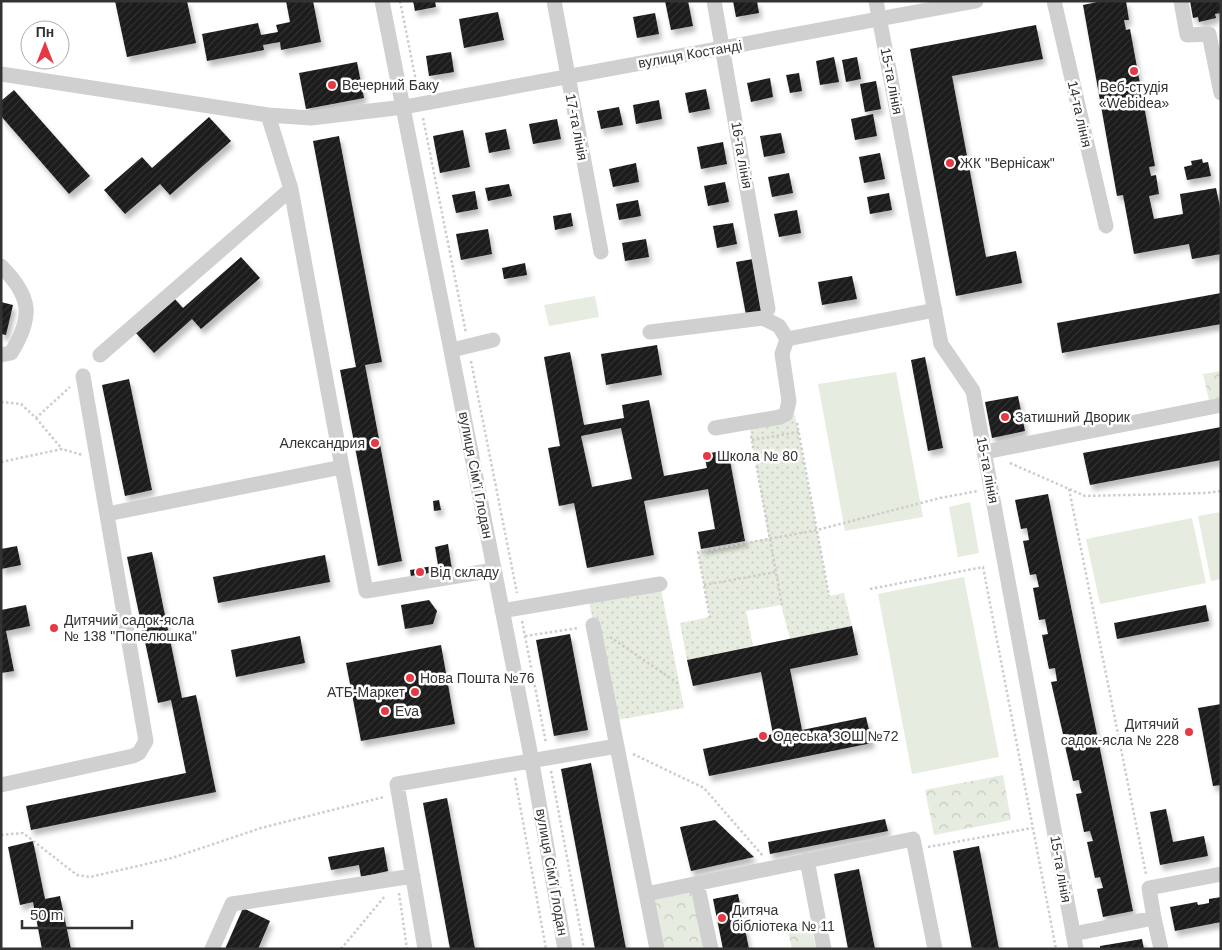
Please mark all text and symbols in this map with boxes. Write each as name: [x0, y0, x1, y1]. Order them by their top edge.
north arrow: [20, 20, 70, 70]
text: Пн: [36, 24, 54, 40]
street label: вулиця Костанді: [637, 37, 743, 71]
street label: 15-та лінія: [878, 46, 906, 116]
marker: Веб-студія «Webidea»: [1128, 65, 1140, 77]
place label: Вечерний Баку: [342, 77, 439, 93]
marker: Вечерний Баку: [326, 79, 338, 91]
street label: 14-та лінія: [1065, 79, 1095, 149]
place label: Веб-студія «Webidea»: [1099, 79, 1169, 111]
street label: 17-та лінія: [563, 92, 591, 162]
street label: 16-та лінія: [728, 120, 756, 190]
place label: ЖК "Вернісаж": [960, 155, 1055, 171]
marker: ЖК "Вернісаж": [944, 157, 956, 169]
place label: Затишний Дворик: [1015, 409, 1131, 425]
street label: вулиця Сім'ї Глодан: [456, 410, 496, 540]
marker: Затишний Дворик: [999, 411, 1011, 423]
place label: Александрия: [280, 435, 365, 451]
street label: 15-та лінія: [974, 435, 1002, 505]
marker: Александрия: [369, 437, 381, 449]
place label: Школа № 80: [717, 448, 798, 464]
marker: Школа № 80: [701, 450, 713, 462]
place label: Від складу: [430, 564, 499, 580]
marker: Від складу: [414, 566, 426, 578]
place label: Дитячий садок-ясла № 138 "Попелюшка": [64, 612, 197, 644]
marker: Дитячий садок-ясла № 138 "Попелюшка": [48, 622, 60, 634]
place label: Нова Пошта №76: [420, 670, 535, 686]
marker: Нова Пошта №76: [404, 672, 416, 684]
place label: АТБ-Маркет: [327, 684, 406, 700]
marker: АТБ-Маркет: [409, 686, 421, 698]
place label: Eva: [395, 703, 419, 719]
marker: Eva: [379, 705, 391, 717]
place label: Дитячий садок-ясла № 228: [1061, 716, 1179, 748]
marker: Дитячий садок-ясла № 228: [1183, 726, 1195, 738]
place label: Одеська ЗОШ №72: [773, 728, 899, 744]
marker: Одеська ЗОШ №72: [757, 730, 769, 742]
street label: вулиця Сім'ї Глодан: [533, 807, 571, 937]
street label: 15-та лінія: [1047, 834, 1075, 904]
scale bar: [22, 898, 132, 930]
place label: Дитяча бібліотека № 11: [732, 902, 835, 934]
text: 50 m: [30, 906, 63, 923]
marker: Дитяча бібліотека № 11: [716, 912, 728, 924]

